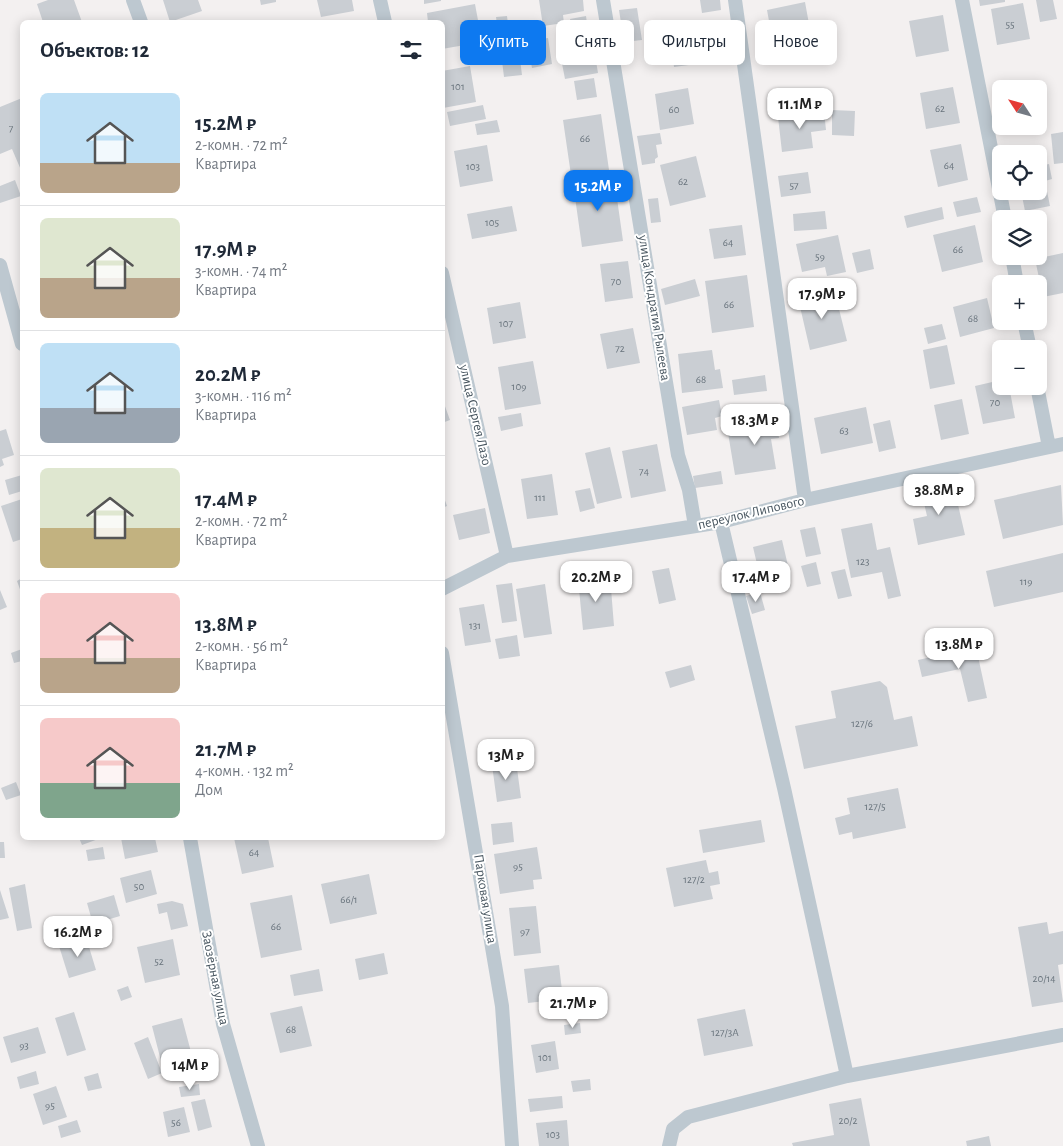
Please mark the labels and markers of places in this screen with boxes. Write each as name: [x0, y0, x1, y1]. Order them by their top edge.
pin: 11.1M ₽: [754, 88, 846, 130]
pin: 15.2M ₽: [552, 170, 644, 212]
pin: 17.9M ₽: [776, 278, 868, 320]
pin: 18.3M ₽: [709, 404, 801, 446]
pin: 38.8M ₽: [893, 474, 985, 516]
pin: 20.2M ₽: [550, 560, 642, 603]
pin: 17.4M ₽: [710, 560, 802, 603]
pin: 13.8M ₽: [913, 628, 1005, 670]
pin: 13M ₽: [471, 738, 541, 781]
pin: 16.2M ₽: [32, 916, 124, 958]
pin: 21.7M ₽: [527, 986, 619, 1029]
pin: 14M ₽: [155, 1048, 225, 1091]

